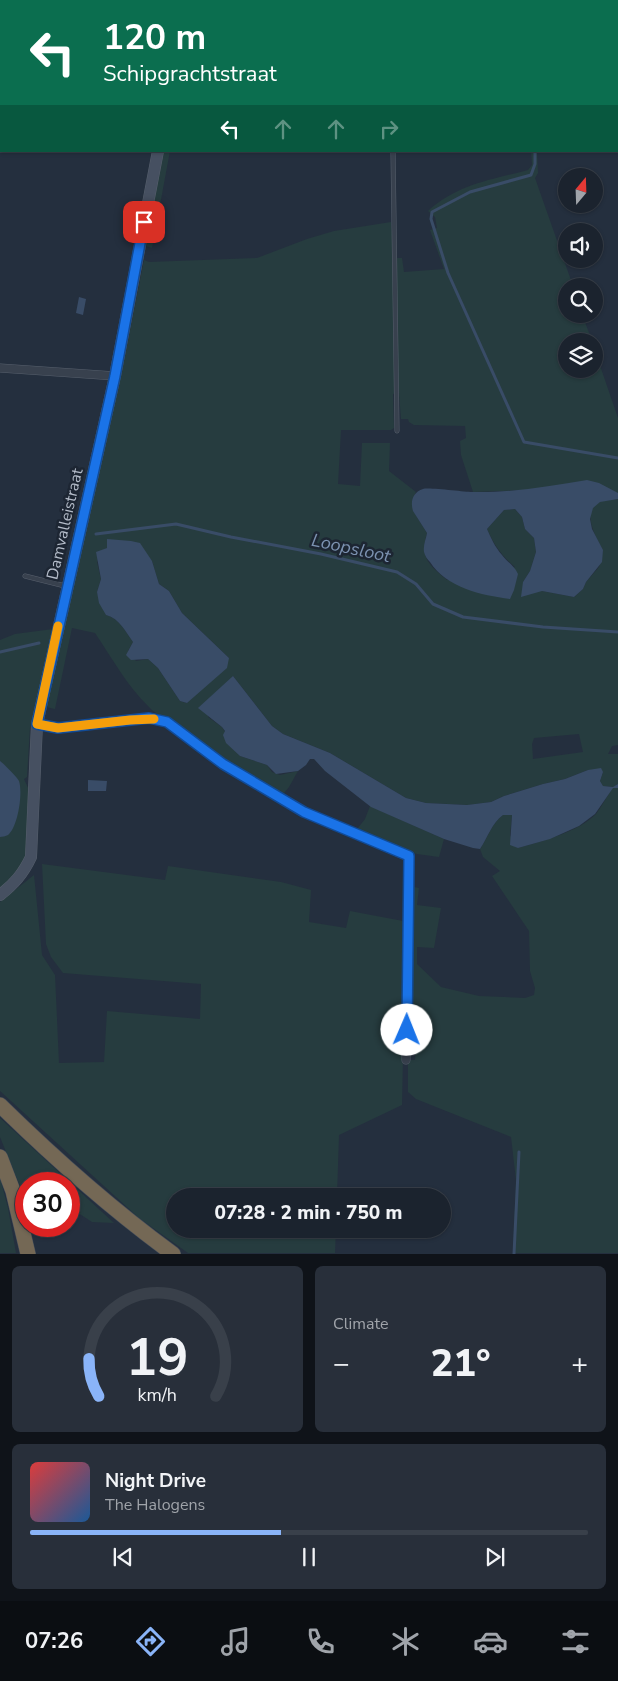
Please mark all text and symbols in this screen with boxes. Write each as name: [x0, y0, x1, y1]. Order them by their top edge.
text: 120 m: [103, 14, 206, 61]
icon: left: [20, 20, 85, 85]
text: Schipgrachtstraat: [103, 59, 277, 89]
icon: left: [216, 115, 244, 143]
icon: ahead: [269, 115, 297, 143]
icon: ahead: [322, 115, 350, 143]
icon: right: [375, 115, 403, 143]
north arrow: [558, 168, 602, 212]
map controls: [558, 168, 603, 378]
pin: [123, 201, 165, 243]
icon: arrive: [130, 208, 158, 236]
button: sound: [558, 223, 603, 268]
button: search: [558, 278, 603, 323]
button: layers: [558, 333, 603, 378]
street label: Damvalleistraat: [42, 466, 89, 582]
water label: Loopsloot: [309, 528, 393, 568]
position arrow: [380, 1003, 432, 1055]
speed limit sign: 30: [15, 1172, 80, 1237]
text: 07:28 · 2 min · 750 m: [215, 1200, 402, 1226]
text: Climate: [333, 1313, 388, 1335]
text: 19: [126, 1322, 189, 1393]
text: 21°: [430, 1338, 491, 1389]
text: −: [333, 1345, 350, 1383]
text: +: [571, 1345, 588, 1383]
text: km/h: [138, 1383, 177, 1407]
text: Night Drive: [105, 1468, 206, 1494]
text: The Halogens: [105, 1494, 205, 1516]
icon: previous: [109, 1543, 137, 1571]
icon: pause: [295, 1543, 323, 1571]
icon: next: [481, 1543, 509, 1571]
icon: directions: [133, 1624, 168, 1659]
icon: music: [218, 1624, 253, 1659]
icon: phone: [303, 1624, 338, 1659]
icon: climate: [388, 1624, 423, 1659]
icon: car: [473, 1624, 508, 1659]
icon: filters: [558, 1624, 593, 1659]
text: 07:26: [25, 1626, 83, 1656]

